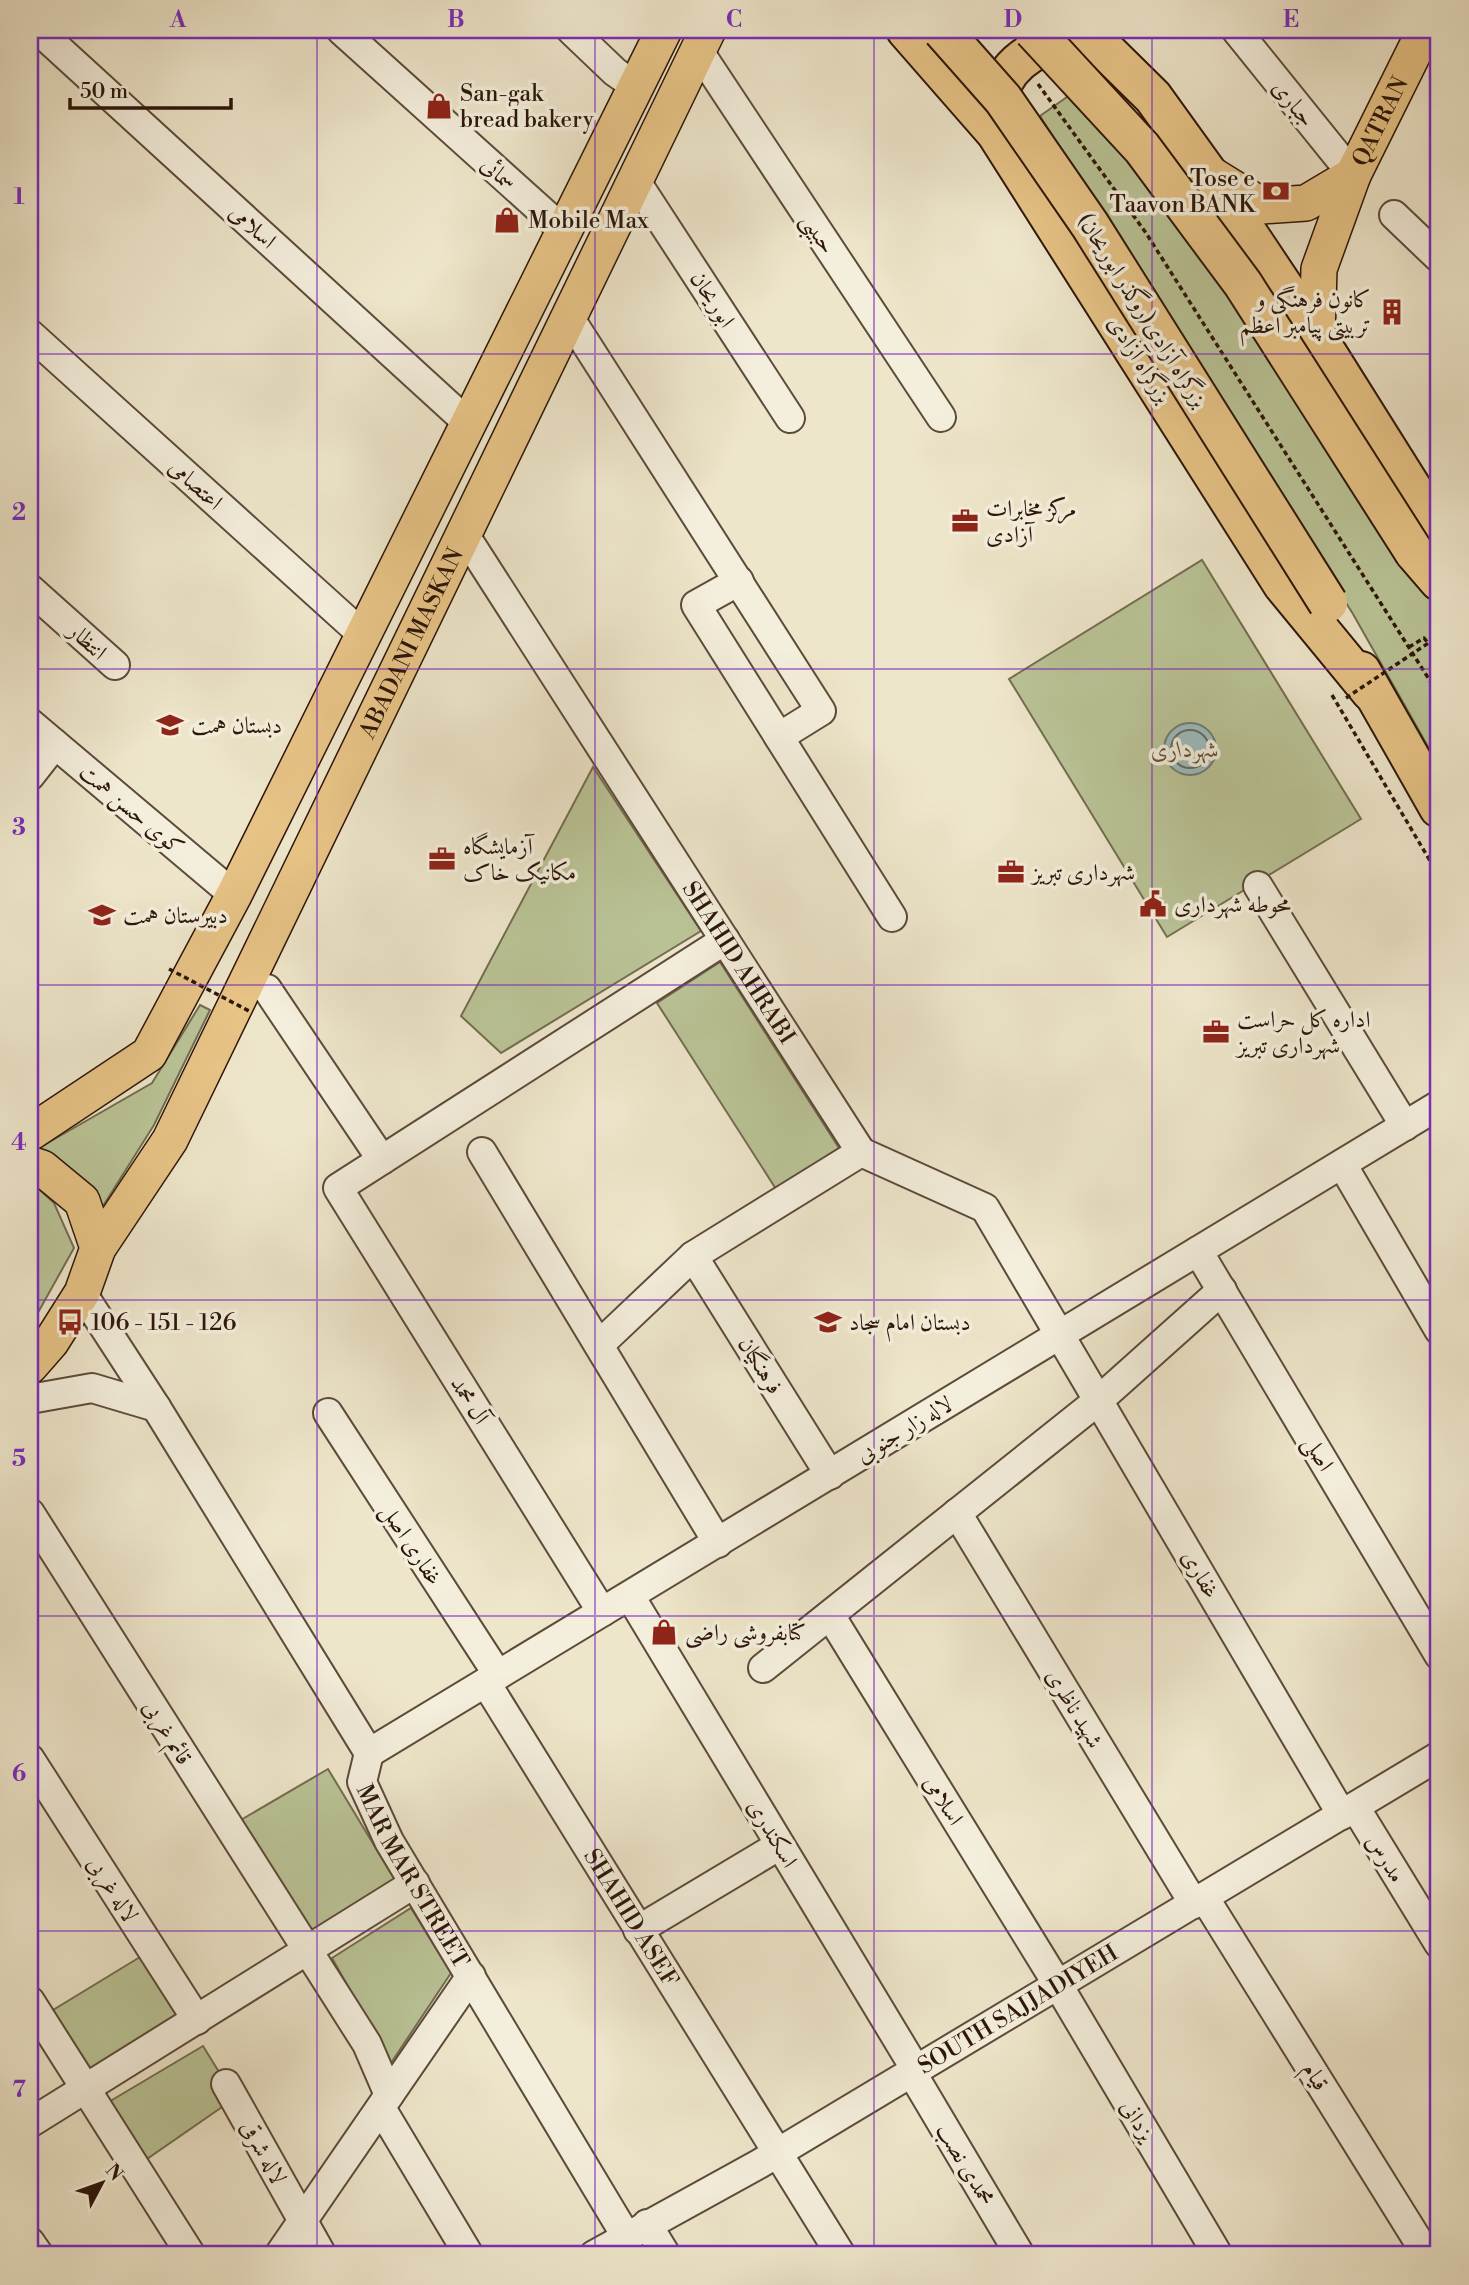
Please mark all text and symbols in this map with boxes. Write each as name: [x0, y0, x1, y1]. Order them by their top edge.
text: A: [169, 6, 187, 34]
text: B: [447, 6, 465, 34]
text: C: [726, 6, 742, 34]
text: D: [1004, 6, 1022, 34]
text: E: [1283, 6, 1299, 34]
scale bar: [70, 66, 231, 110]
street label: QATRAN: [1347, 72, 1415, 171]
street label: جباری: [1266, 74, 1321, 133]
text: 50 m: [80, 79, 128, 105]
place label: San-gak bread bakery: [460, 80, 595, 134]
shop icon: San-gak bread bakery: [424, 91, 454, 121]
street label: سمائی: [475, 151, 522, 197]
place label: Tose e Taavon BANK: [1110, 165, 1257, 219]
bank icon: Tose e Taavon BANK: [1261, 176, 1291, 206]
text: 1: [13, 183, 25, 211]
street label: اسلامی: [223, 198, 282, 255]
shop icon: Mobile Max: [492, 205, 522, 235]
place label: Mobile Max: [528, 207, 649, 235]
street label: حبیبی: [791, 208, 842, 261]
street label: بزرگراه آزادی(روگذر ابوریحان): [1072, 208, 1214, 412]
street label: ابوریحان: [684, 266, 741, 333]
place label: کانون فرهنگی و تربیتی پیامبر اعظم: [1240, 286, 1371, 347]
building icon: کانون فرهنگی و تربیتی پیامبر اعظم: [1377, 297, 1407, 327]
street label: بزرگراه آزادی: [1102, 310, 1178, 408]
street label: اعتصامی: [162, 453, 228, 516]
place label: مرکز مخابرات آزادی: [986, 495, 1076, 549]
text: 2: [12, 499, 26, 527]
office icon: مرکز مخابرات آزادی: [950, 506, 980, 536]
street label: ABADANI MASKAN: [353, 544, 470, 744]
street label: انتظار: [61, 616, 112, 666]
school or university icon: دبستان همت: [155, 710, 185, 740]
place label: دبستان همت: [191, 712, 282, 740]
park label: شهرداری: [1151, 736, 1219, 764]
street label: کوی حسن همت: [73, 758, 189, 862]
text: 3: [12, 814, 26, 842]
place label: آزمایشگاه مکانیک خاک: [463, 832, 576, 887]
office icon: آزمایشگاه مکانیک خاک: [427, 844, 457, 874]
office icon: شهرداری تبریز: [996, 857, 1026, 887]
place label: شهرداری تبریز: [1030, 859, 1135, 887]
street label: SHAHID AHRABI: [676, 876, 801, 1050]
public building icon: محوطه شهرداری: [1138, 889, 1168, 919]
place label: محوطه شهرداری: [1174, 891, 1291, 919]
school or university icon: دبیرستان همت: [87, 900, 117, 930]
place label: دبیرستان همت: [123, 902, 228, 930]
place label: اداره کل حراست شهرداری تبریز: [1235, 1006, 1370, 1060]
office icon: اداره کل حراست شهرداری تبریز: [1201, 1017, 1231, 1047]
text: 4: [11, 1129, 27, 1157]
bus stop icon: 106 - 151 - 126: [55, 1307, 85, 1337]
school or university icon: دبستان امام سجاد: [813, 1307, 843, 1337]
place label: 106 - 151 - 126: [91, 1309, 236, 1337]
place label: دبستان امام سجاد: [849, 1309, 971, 1342]
street label: فرهنگیان: [732, 1332, 789, 1400]
street label: آل محمد: [444, 1371, 496, 1432]
street label: لاله زار جنوبی: [851, 1390, 958, 1470]
street label: اصلی: [1294, 1431, 1339, 1478]
text: 5: [12, 1445, 26, 1473]
street label: غفاری اصل: [373, 1498, 448, 1592]
street label: غفاری: [1175, 1545, 1225, 1604]
shop icon: کتابفروشی راضی: [649, 1617, 679, 1647]
place label: کتابفروشی راضی: [685, 1619, 806, 1649]
street label: شهید ناظری: [1040, 1664, 1109, 1753]
street label: قائم غربی: [132, 1695, 198, 1773]
text: 6: [12, 1760, 26, 1788]
street label: اسلامی: [917, 1770, 969, 1831]
street label: MAR MAR STREET: [350, 1780, 475, 1973]
street label: اسکندری: [741, 1794, 803, 1873]
street label: مدرس: [1360, 1829, 1411, 1888]
street label: SHAHID ASEF: [577, 1844, 684, 1992]
street label: لاله غربی: [80, 1851, 144, 1928]
street label: SOUTH SAJJADIYEH: [913, 1939, 1124, 2080]
street label: قیام: [1292, 2057, 1334, 2098]
text: 7: [12, 2076, 26, 2104]
street label: یزدانی: [1114, 2095, 1161, 2148]
street label: لاله شرقی: [233, 2115, 292, 2190]
street label: محمدی نصب: [929, 2118, 1001, 2211]
north arrow: [66, 2148, 136, 2218]
text: N: [100, 2159, 128, 2186]

